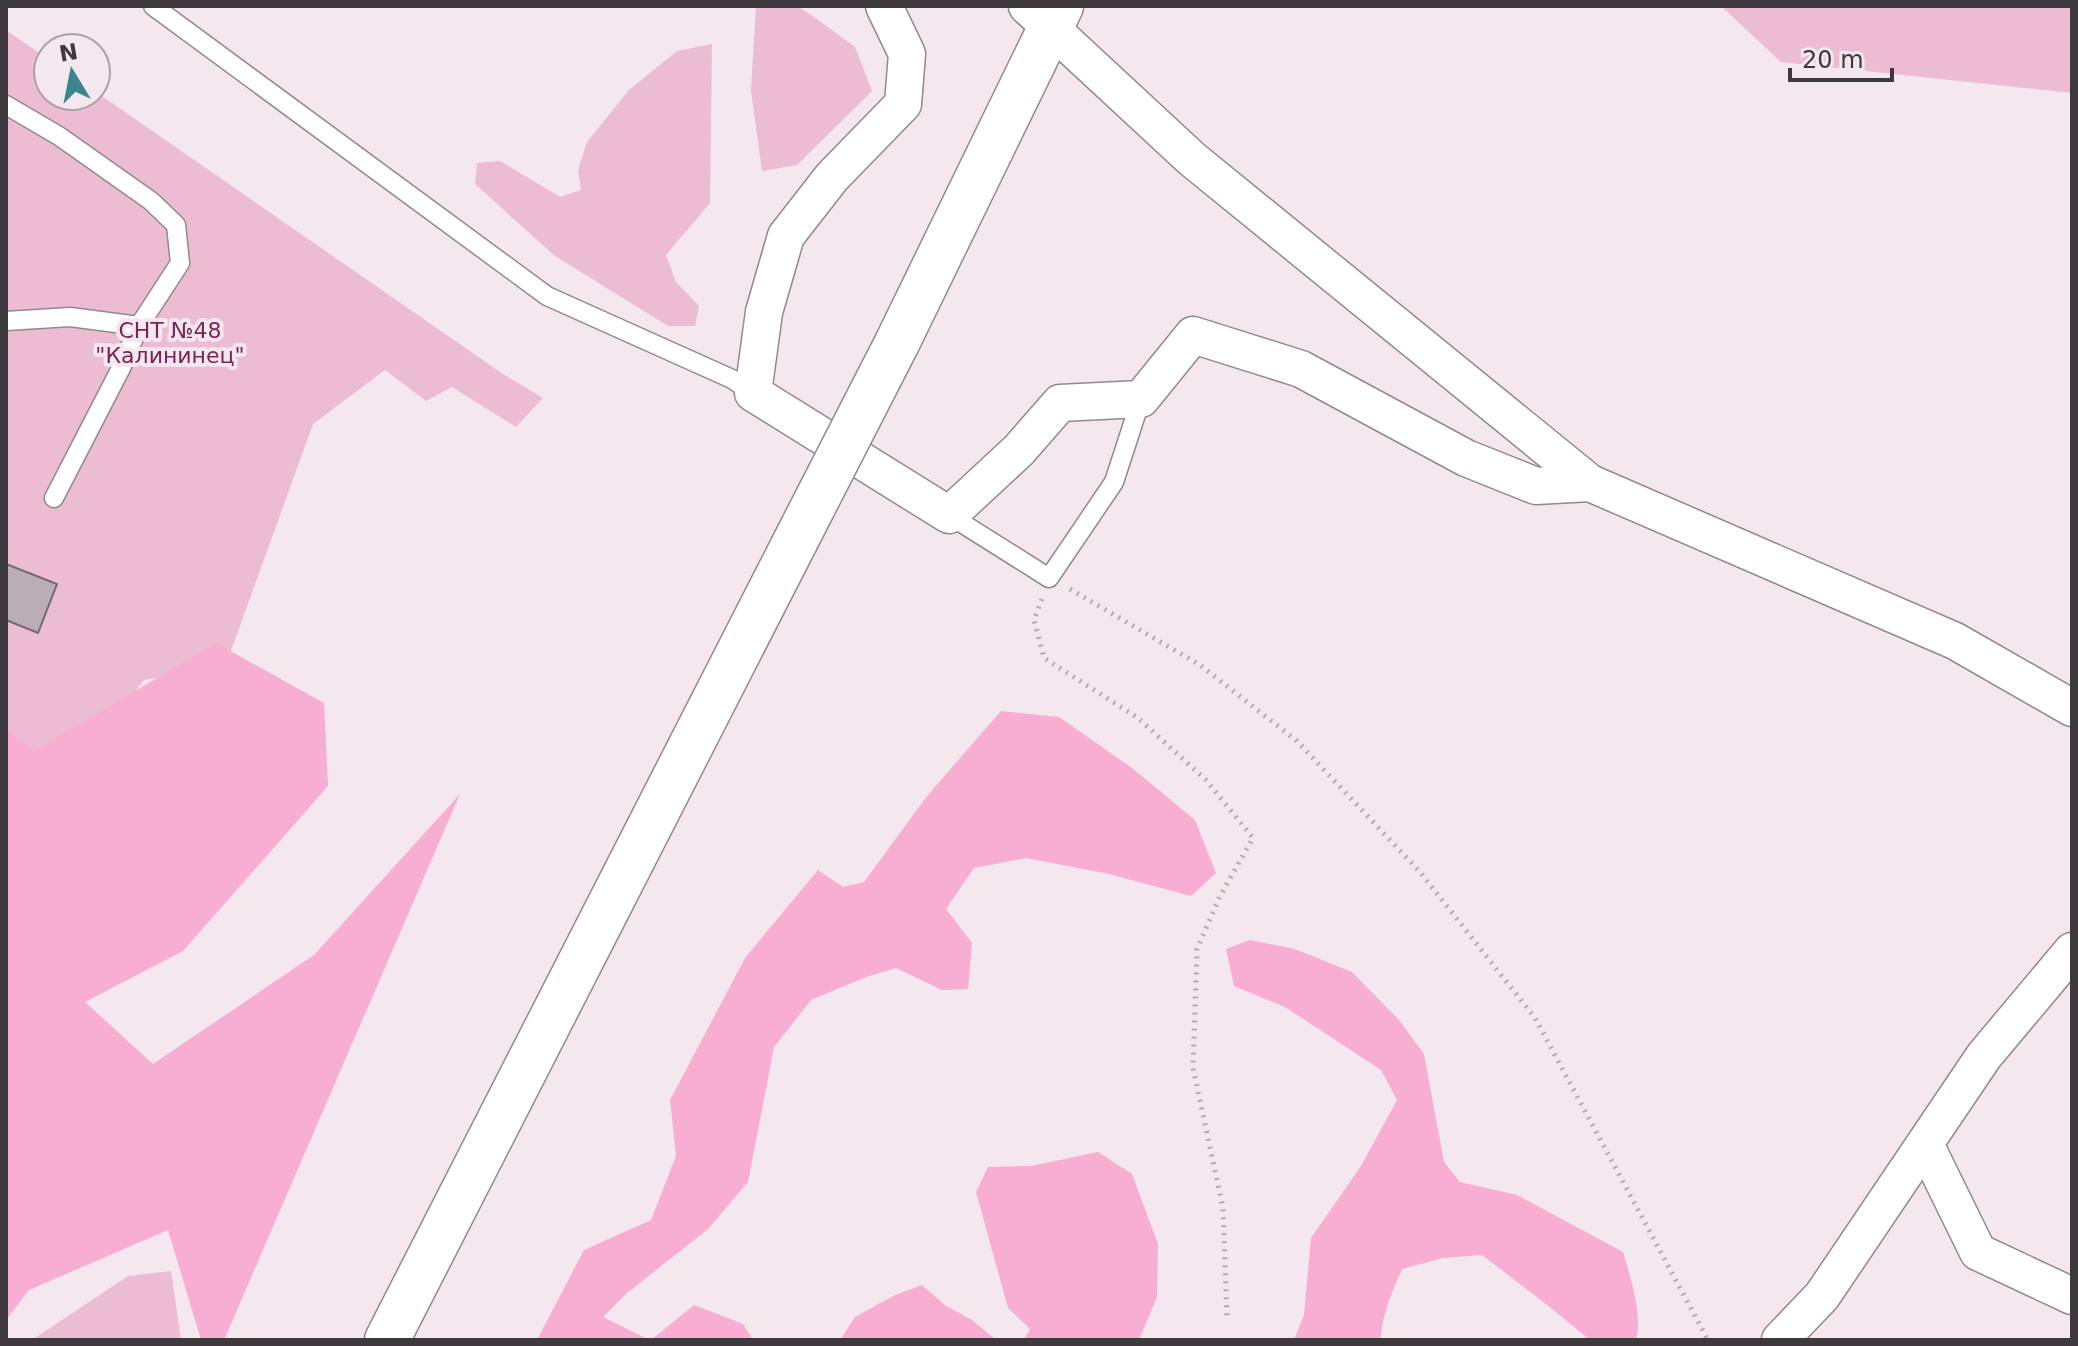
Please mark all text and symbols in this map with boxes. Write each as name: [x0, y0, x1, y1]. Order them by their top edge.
north arrow: [32, 32, 112, 112]
scale bar: [1790, 32, 1892, 82]
text: N: [57, 39, 80, 67]
text: 20 m: [1802, 46, 1864, 74]
park label: СНТ №48 "Калининец": [95, 318, 245, 368]

